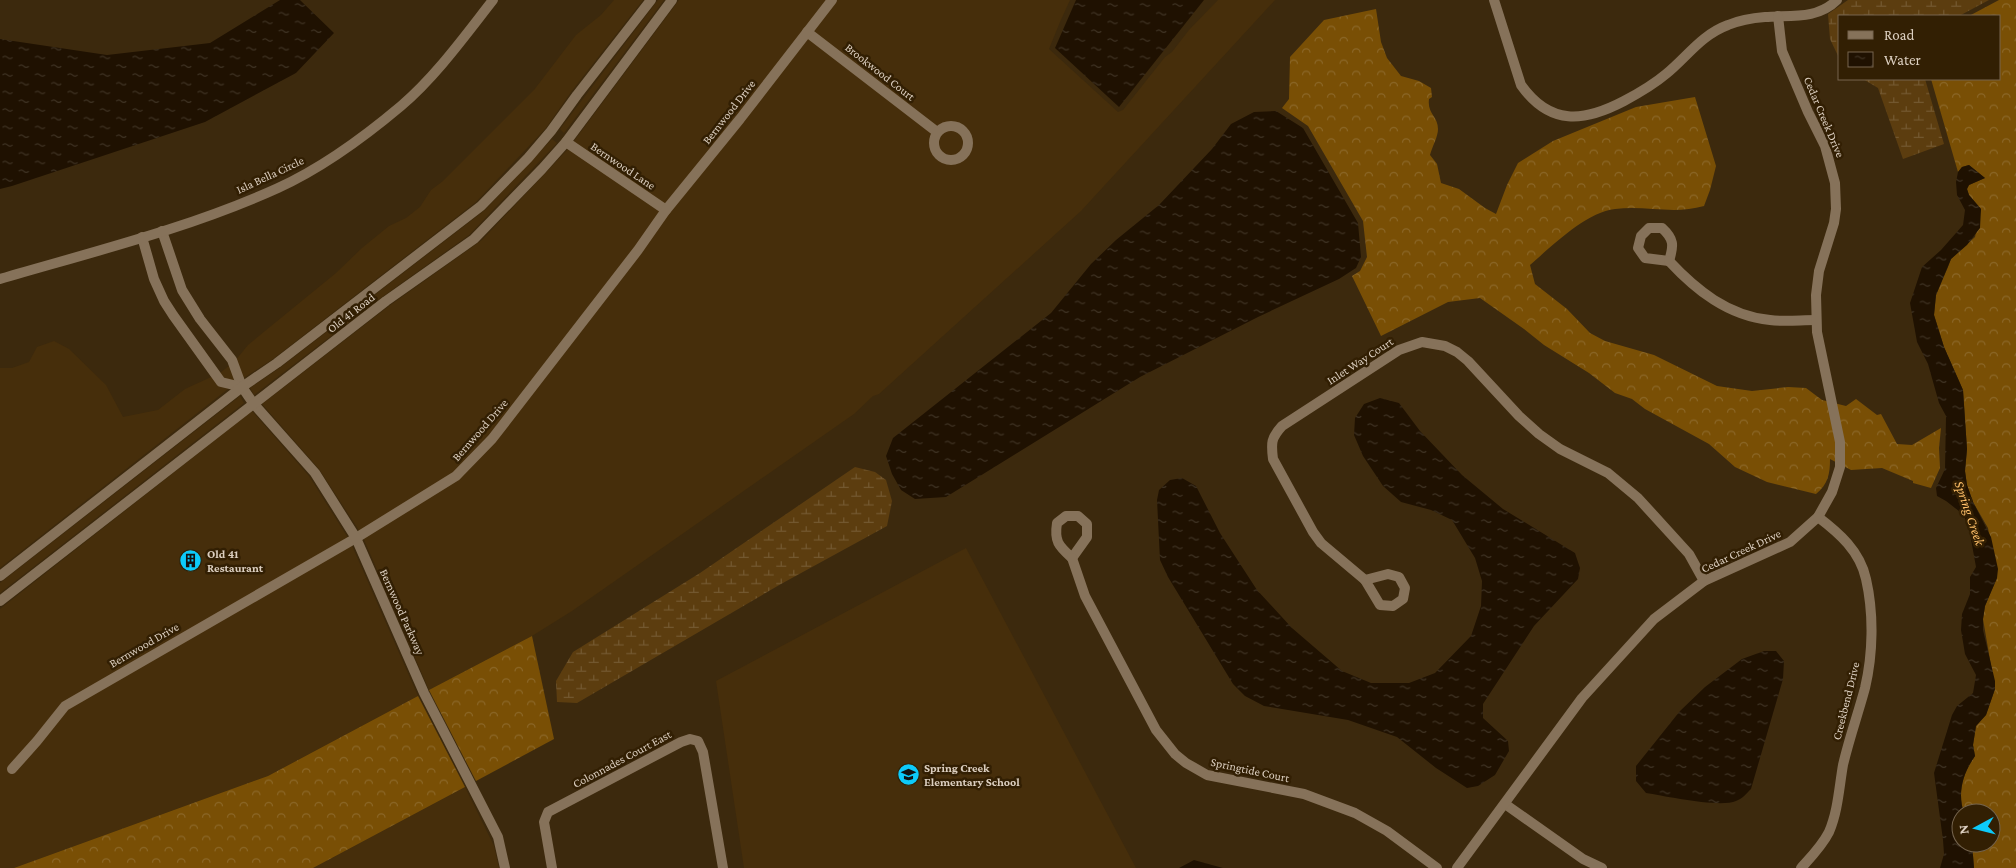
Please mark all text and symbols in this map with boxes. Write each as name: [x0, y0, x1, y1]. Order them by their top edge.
legend: [1838, 15, 2001, 80]
text: Road: [1884, 27, 1915, 43]
street label: Brookwood Court: [842, 40, 919, 104]
text: Water: [1884, 52, 1921, 68]
street label: Cedar Creek Drive: [1801, 75, 1847, 159]
street label: Bernwood Drive: [700, 77, 758, 147]
street label: Bernwood Lane: [588, 139, 658, 193]
street label: Isla Bella Circle: [234, 153, 306, 197]
street label: Old 41 Road: [324, 290, 378, 336]
street label: Inlet Way Court: [1324, 334, 1397, 388]
street label: Bernwood Drive: [449, 396, 511, 464]
water label: Spring Creek: [1951, 479, 1989, 548]
street label: Cedar Creek Drive: [1699, 526, 1783, 576]
place label: Old 41 Restaurant: [207, 547, 264, 575]
building icon: Old 41 Restaurant: [179, 549, 203, 573]
street label: Bernwood Parkway: [377, 567, 427, 658]
street label: Bernwood Drive: [107, 619, 181, 671]
street label: Creekbend Drive: [1830, 661, 1862, 741]
street label: Colonnades Court East: [570, 727, 675, 791]
street label: Springtide Court: [1209, 755, 1292, 785]
place label: Spring Creek Elementary School: [924, 761, 1020, 789]
school or university icon: Spring Creek Elementary School: [896, 763, 920, 787]
north arrow: [1951, 803, 2001, 853]
text: N: [1955, 823, 1972, 835]

